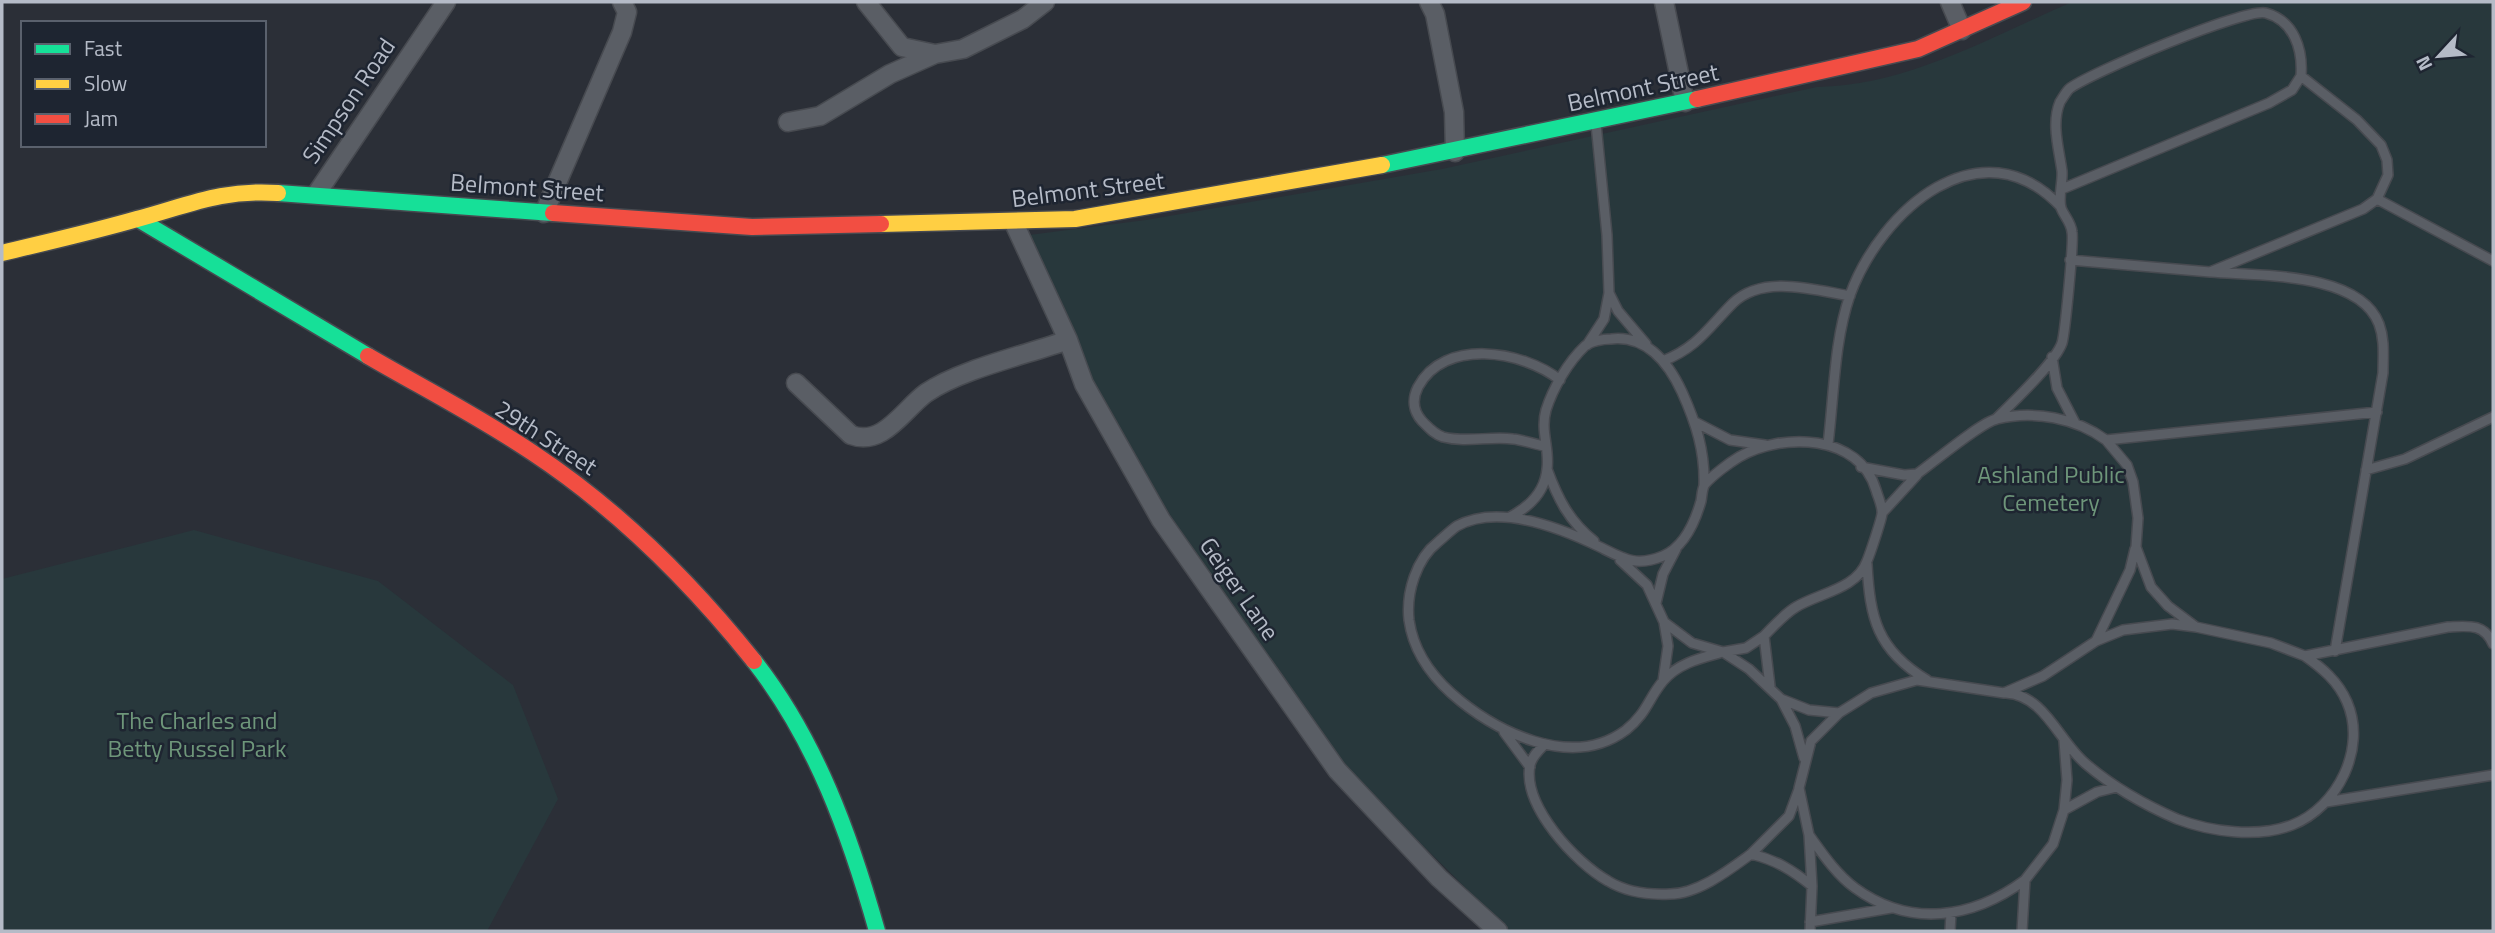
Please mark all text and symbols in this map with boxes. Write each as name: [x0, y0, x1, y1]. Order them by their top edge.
legend: [21, 21, 266, 147]
north arrow: [2404, 21, 2474, 91]
street label: Simpson Road: [293, 30, 404, 171]
text: Fast: [84, 32, 123, 64]
text: N: [2407, 51, 2439, 76]
street label: Belmont Street: [1564, 53, 1722, 121]
text: Slow: [84, 67, 127, 99]
text: Jam: [84, 102, 118, 134]
street label: Belmont Street: [1009, 162, 1167, 216]
street label: Belmont Street: [449, 164, 605, 210]
street label: 29th Street: [488, 391, 605, 484]
park label: Ashland Public Cemetery: [1977, 456, 2125, 520]
street label: Geiger Lane: [1191, 529, 1289, 647]
park label: The Charles and Betty Russel Park: [107, 702, 287, 766]

